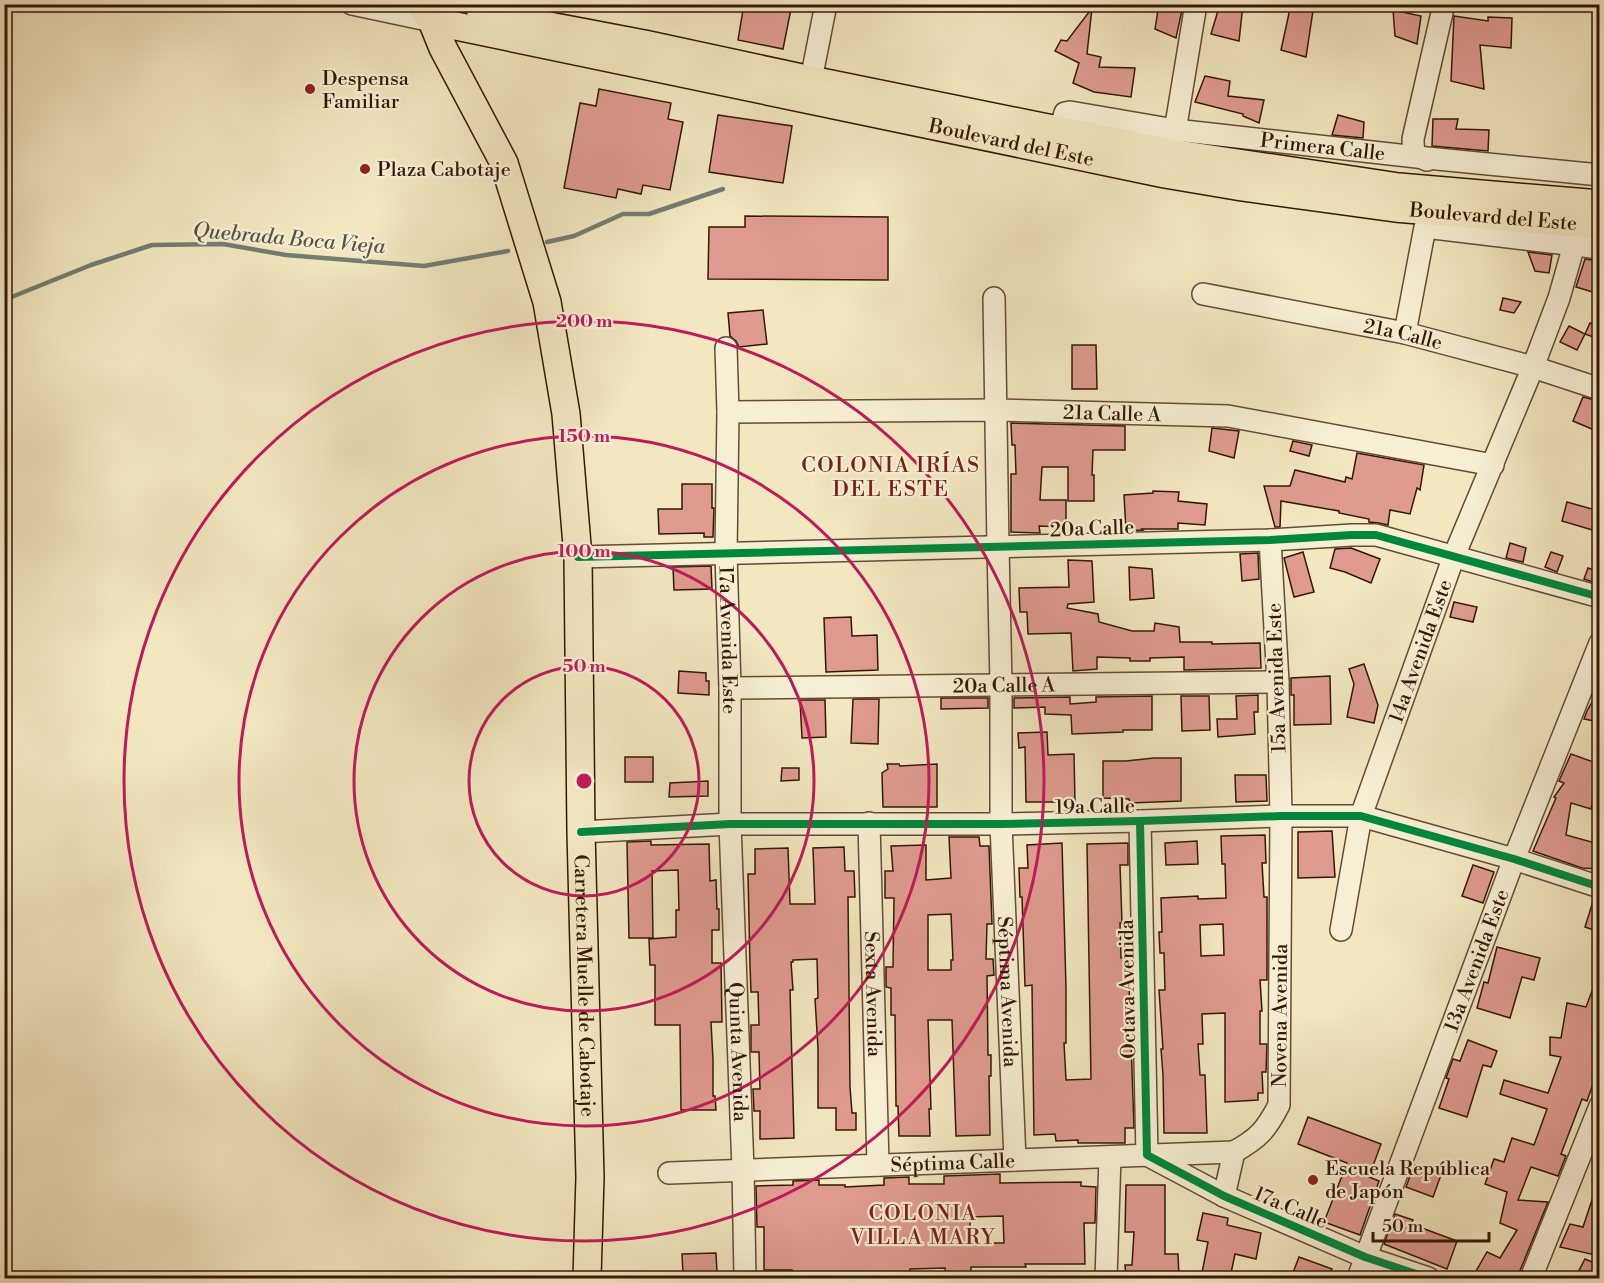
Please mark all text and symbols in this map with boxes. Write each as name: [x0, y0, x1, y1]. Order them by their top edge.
place label: Despensa Familiar: [322, 67, 410, 115]
marker: Despensa Familiar: [303, 82, 317, 96]
street label: Boulevard del Este: [925, 114, 1096, 173]
street label: Primera Calle: [1259, 129, 1386, 167]
place label: Plaza Cabotaje: [377, 158, 511, 183]
marker: Plaza Cabotaje: [358, 162, 372, 176]
street label: Boulevard del Este: [1407, 198, 1578, 237]
water label: Quebrada Boca Vieja: [192, 218, 387, 260]
text: 200 m: [556, 310, 613, 333]
street label: 21a Calle: [1361, 314, 1445, 356]
street label: 21a Calle A: [1063, 401, 1163, 428]
text: 150 m: [558, 425, 611, 448]
district label: COLONIA IRÍAS DEL ESTE: [801, 451, 981, 503]
street label: 20a Calle: [1049, 516, 1135, 543]
text: 100 m: [557, 540, 611, 563]
street label: 17a Avenida Este: [712, 565, 741, 714]
street label: 14a Avenida Este: [1384, 576, 1459, 727]
street label: 15a Avenida Este: [1262, 602, 1293, 753]
text: 50 m: [562, 655, 606, 678]
street label: 20a Calle A: [953, 673, 1057, 700]
centre of rings: [574, 771, 594, 791]
street label: 19a Calle: [1055, 794, 1135, 821]
street label: Carretera Muelle de Cabotaje: [568, 854, 599, 1117]
street label: 13a Avenida Este: [1440, 886, 1516, 1036]
street label: Séptima Avenida: [991, 916, 1022, 1069]
street label: Octava Avenida: [1115, 918, 1142, 1059]
street label: Sexta Avenida: [858, 931, 886, 1058]
street label: Novena Avenida: [1268, 943, 1294, 1088]
street label: Quinta Avenida: [722, 981, 752, 1123]
street label: Séptima Calle: [890, 1149, 1016, 1179]
place label: Escuela República de Japón: [1325, 1157, 1491, 1205]
marker: Escuela República de Japón: [1306, 1173, 1320, 1187]
street label: 17a Calle: [1250, 1182, 1331, 1235]
district label: COLONIA VILLA MARY: [849, 1201, 996, 1251]
scale bar: [1373, 1205, 1488, 1243]
text: 50 m: [1382, 1215, 1424, 1238]

